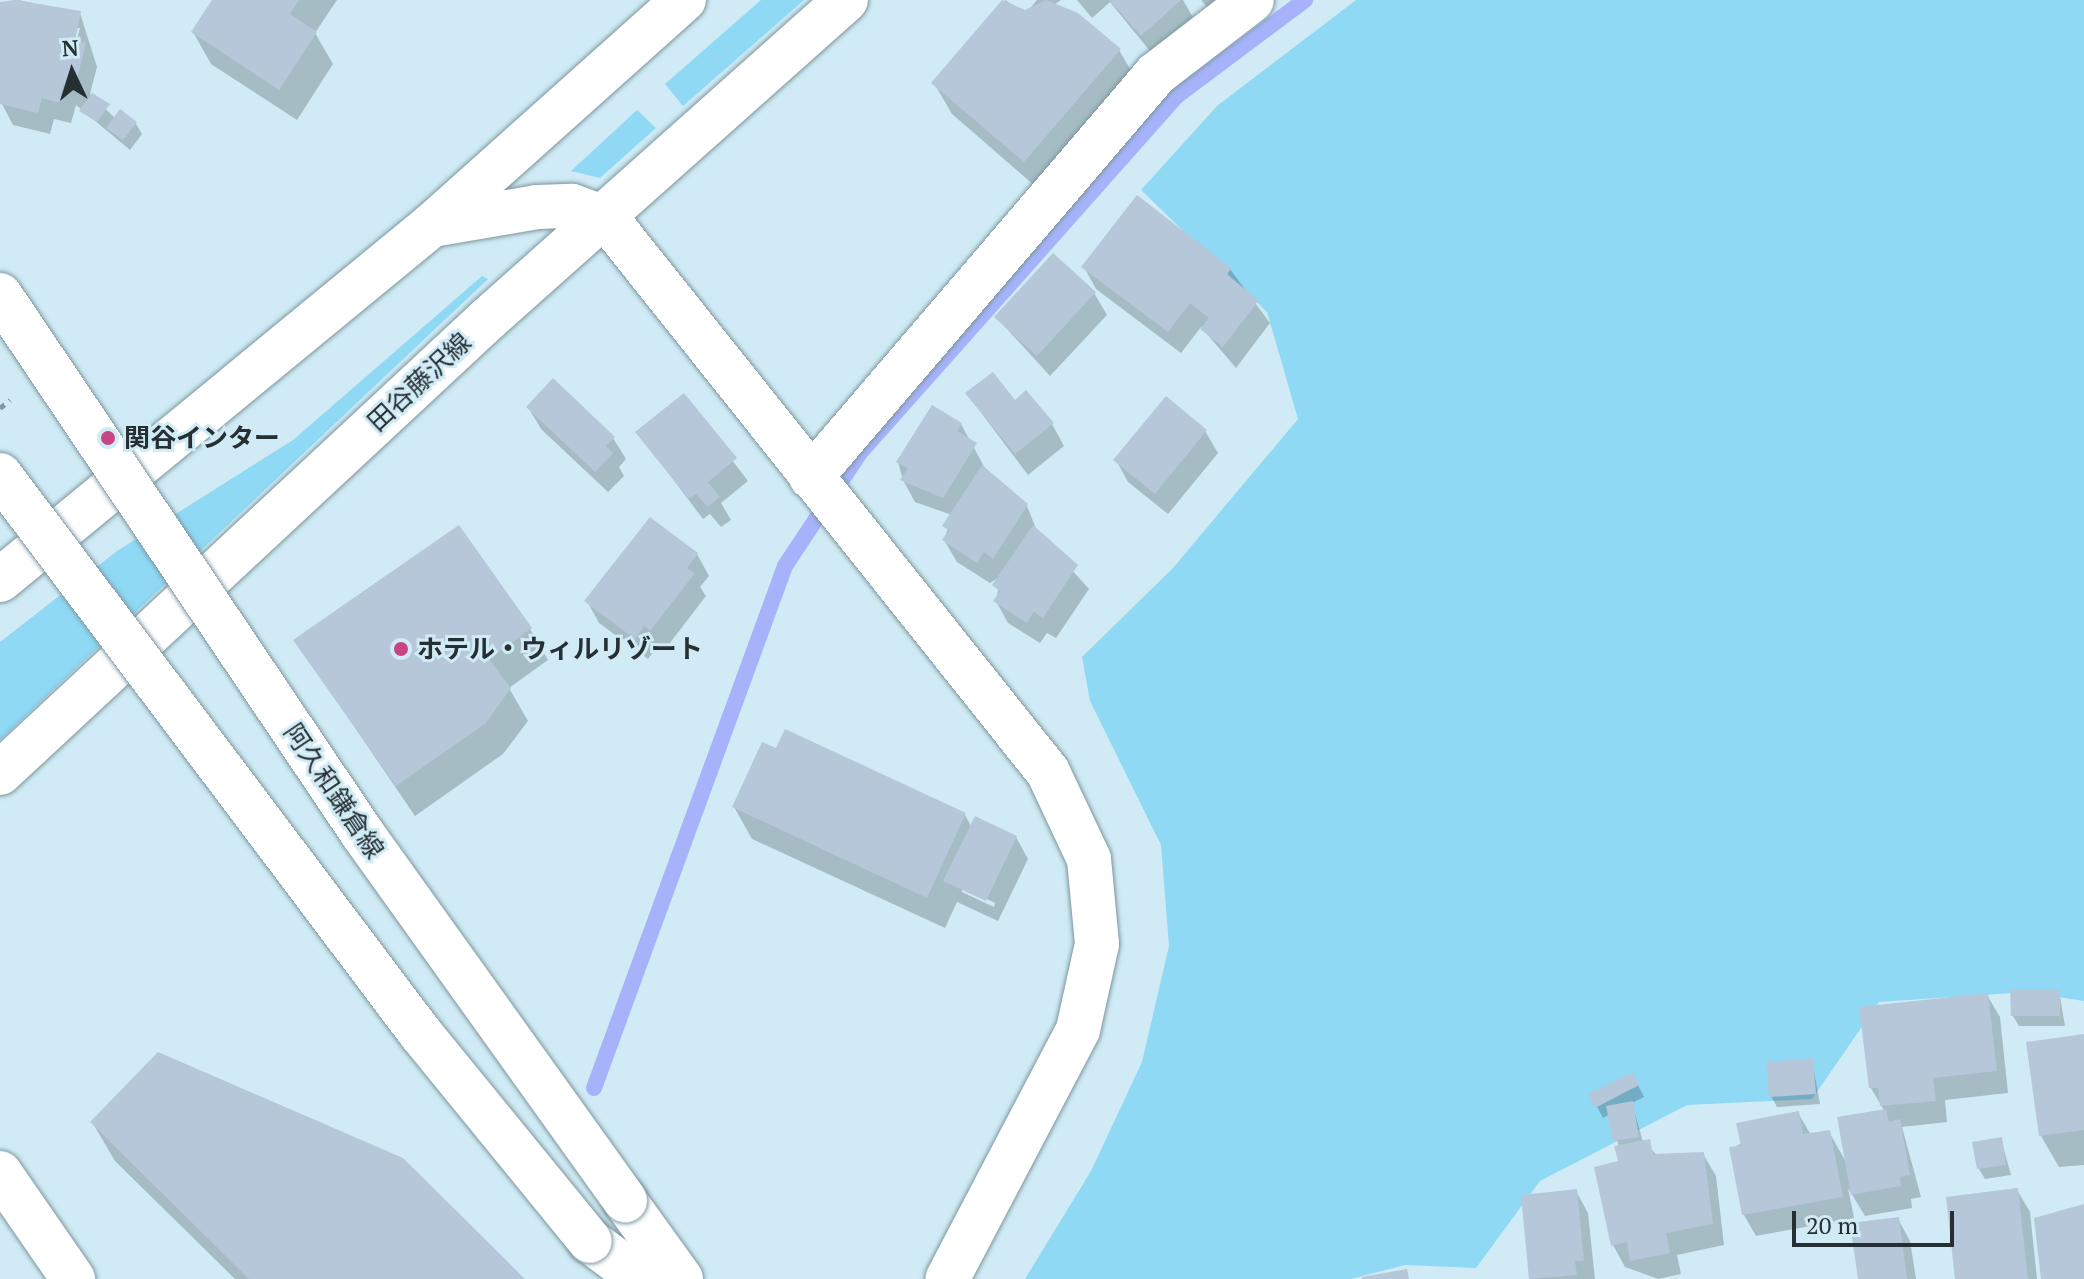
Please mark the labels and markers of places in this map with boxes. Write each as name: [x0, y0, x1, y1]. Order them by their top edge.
place label: 関谷インター: [124, 422, 280, 454]
marker: 関谷インター: [99, 429, 117, 447]
place label: ホテル・ウィルリゾート: [417, 633, 703, 665]
marker: ホテル・ウィルリゾート: [392, 640, 410, 658]

